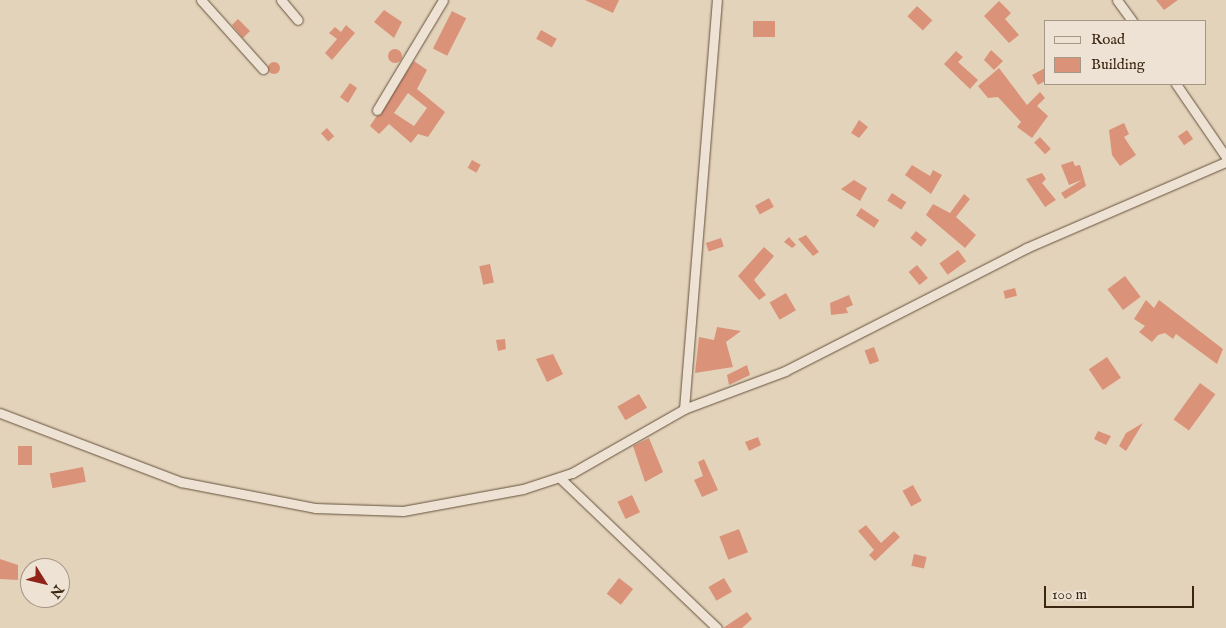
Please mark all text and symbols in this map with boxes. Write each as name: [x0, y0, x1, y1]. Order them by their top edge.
legend: [1044, 20, 1206, 85]
text: Road: [1091, 30, 1125, 49]
text: Building: [1091, 55, 1145, 74]
north arrow: [20, 558, 70, 608]
scale bar: [1046, 576, 1196, 608]
text: N: [45, 581, 67, 601]
text: 100 m: [1052, 585, 1087, 604]

